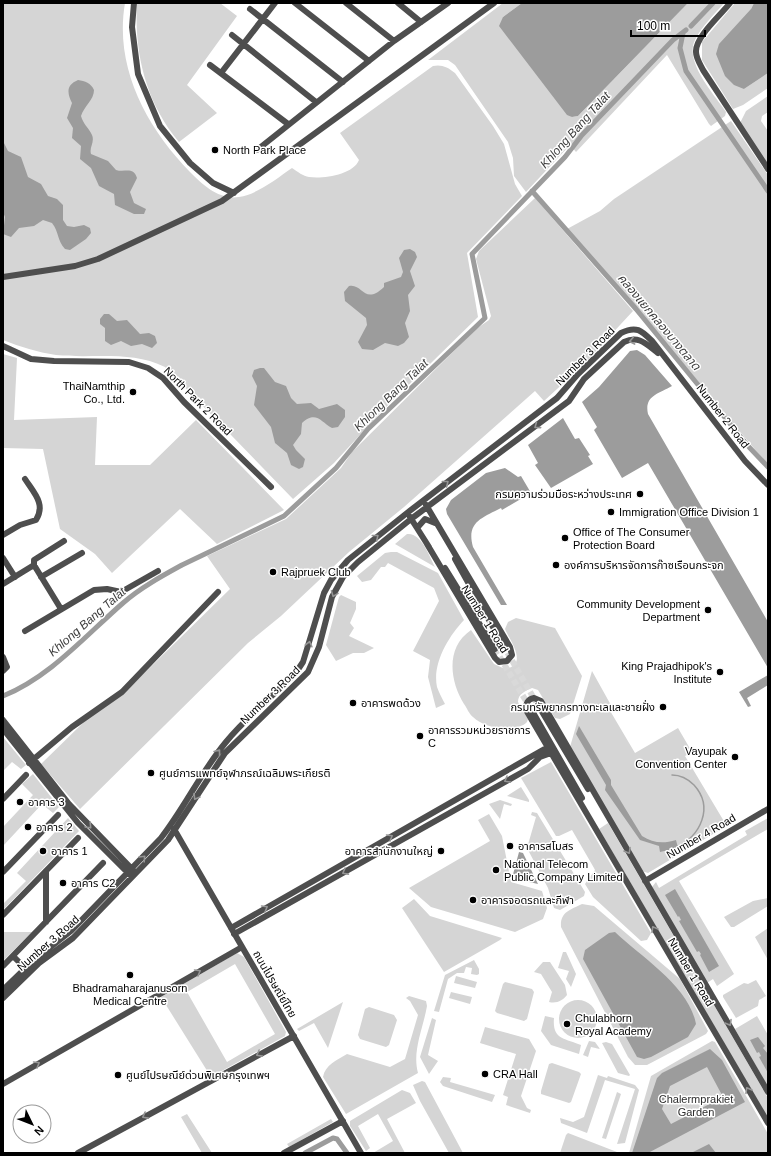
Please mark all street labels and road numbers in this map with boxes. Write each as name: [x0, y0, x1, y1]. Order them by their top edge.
street label: Number 3 Road: [553, 324, 617, 388]
street label: North Park 2 Road: [162, 365, 234, 437]
street label: Number 2 Road: [694, 382, 752, 450]
street label: Number 1 Road: [459, 583, 511, 655]
street label: Number 3 Road: [238, 664, 302, 726]
street label: Number 4 Road: [664, 811, 738, 861]
street label: Number 3 Road: [15, 913, 81, 973]
street label: Number 1 Road: [666, 936, 716, 1008]
street label: ถนนไปรษณีย์ไทย: [251, 948, 299, 1020]

